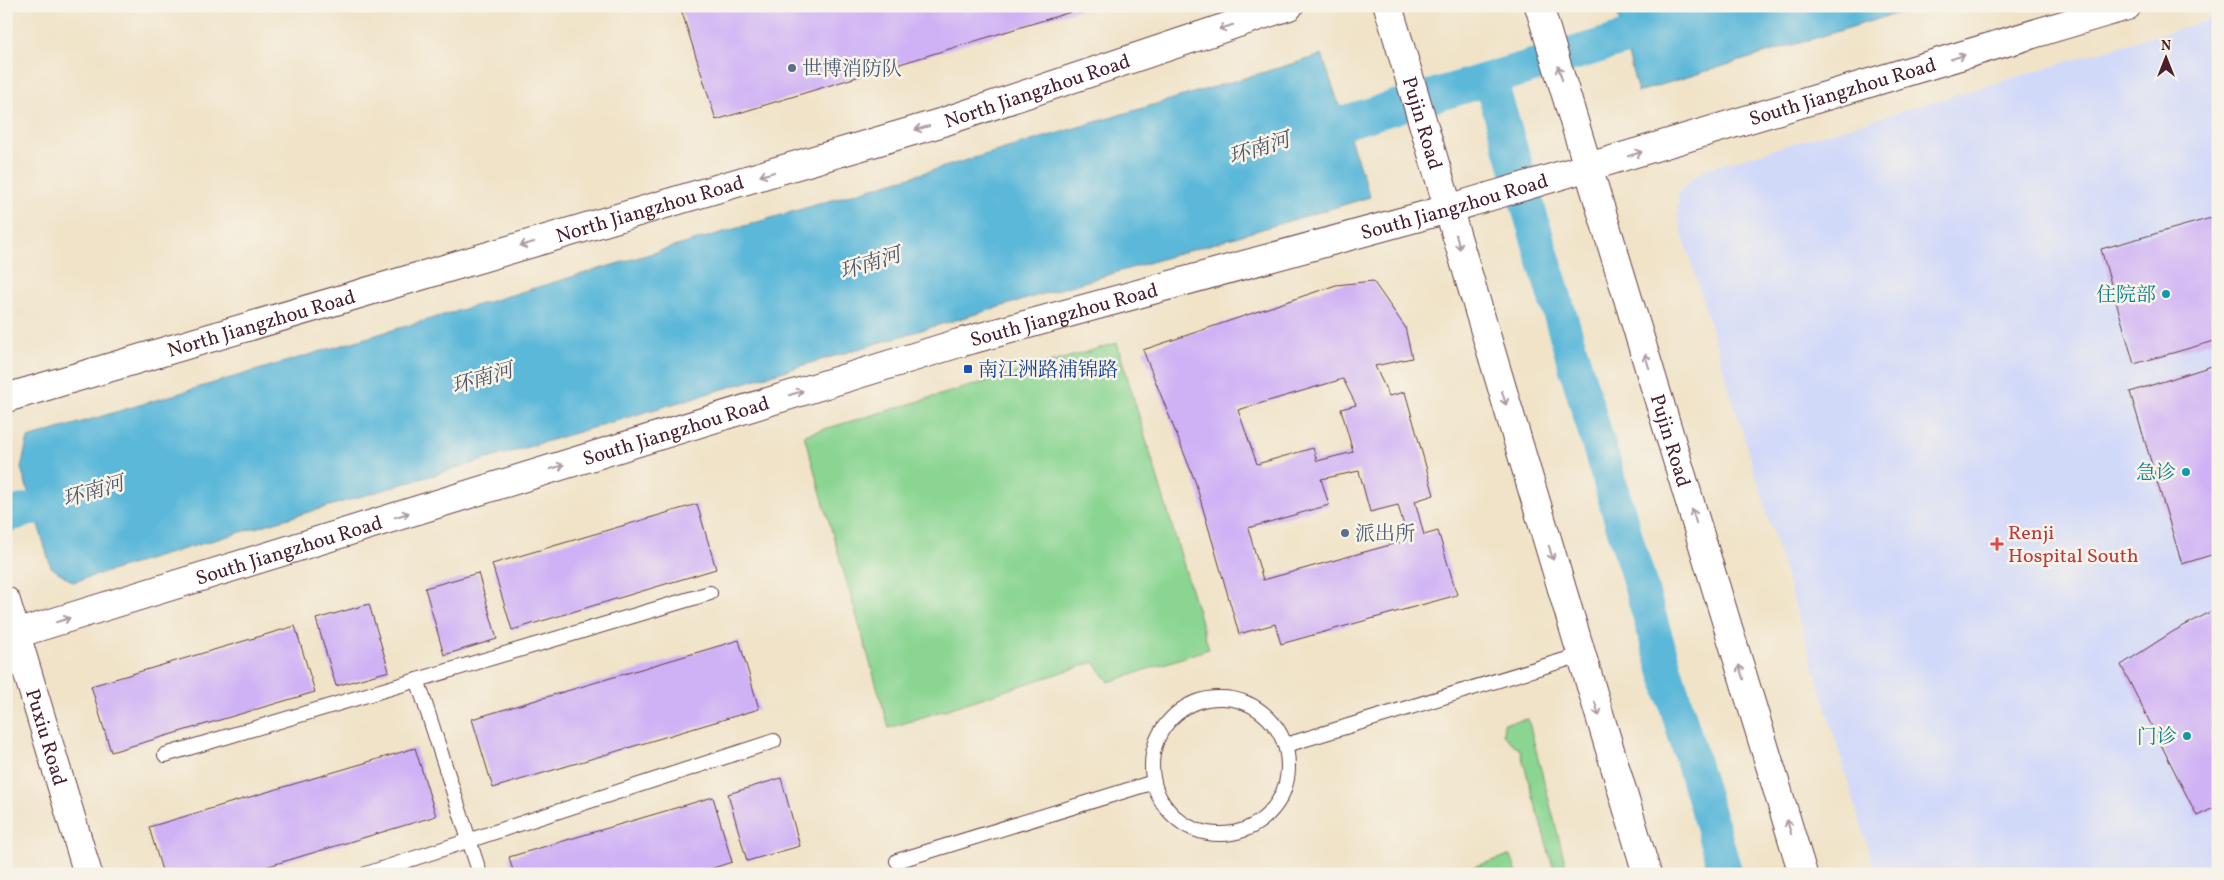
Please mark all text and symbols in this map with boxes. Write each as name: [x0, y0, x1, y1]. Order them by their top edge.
one-way arrow: [1219, 23, 1235, 32]
north arrow: [2142, 32, 2192, 82]
text: N: [2161, 37, 2171, 56]
street label: North Jiangzhou Road: [941, 48, 1134, 137]
one-way arrow: [1950, 51, 1966, 61]
street label: South Jiangzhou Road: [1746, 52, 1940, 134]
place label: 世博消防队: [802, 56, 902, 84]
marker: 世博消防队: [786, 62, 798, 74]
one-way arrow: [1554, 66, 1564, 82]
street label: Pujin Road: [1394, 74, 1448, 173]
one-way arrow: [915, 123, 931, 133]
water label: 环南河: [1225, 125, 1298, 173]
one-way arrow: [1627, 148, 1643, 158]
street label: South Jiangzhou Road: [1358, 168, 1552, 248]
street label: North Jiangzhou Road: [553, 169, 748, 251]
one-way arrow: [759, 169, 775, 179]
one-way arrow: [1453, 233, 1463, 249]
one-way arrow: [519, 240, 535, 250]
water label: 环南河: [836, 240, 909, 288]
street label: South Jiangzhou Road: [967, 277, 1161, 355]
place label: 住院部: [2096, 282, 2156, 310]
street label: North Jiangzhou Road: [164, 284, 359, 366]
marker: 住院部: [2160, 288, 2172, 300]
one-way arrow: [1642, 353, 1651, 369]
water label: 环南河: [448, 356, 521, 402]
place label: 南江洲路浦锦路: [978, 357, 1118, 385]
marker: 南江洲路浦锦路: [962, 363, 974, 375]
one-way arrow: [788, 388, 804, 398]
one-way arrow: [1500, 389, 1510, 405]
street label: South Jiangzhou Road: [580, 390, 773, 474]
street label: Pujin Road: [1642, 391, 1697, 491]
place label: 急诊: [2136, 460, 2176, 488]
one-way arrow: [549, 462, 565, 472]
marker: 急诊: [2180, 466, 2192, 478]
water label: 环南河: [59, 469, 132, 515]
one-way arrow: [1689, 509, 1699, 525]
street label: South Jiangzhou Road: [193, 510, 386, 594]
one-way arrow: [394, 510, 410, 519]
place label: Renji Hospital South: [2008, 520, 2139, 571]
place label: 派出所: [1355, 521, 1415, 549]
marker: 派出所: [1339, 527, 1351, 539]
marker: Renji Hospital South: [1990, 537, 2004, 551]
one-way arrow: [1546, 545, 1556, 561]
one-way arrow: [55, 614, 71, 624]
one-way arrow: [1736, 664, 1746, 680]
street label: Puxiu Road: [17, 686, 73, 789]
one-way arrow: [1593, 701, 1603, 717]
place label: 门诊: [2137, 724, 2177, 752]
marker: 门诊: [2181, 730, 2193, 742]
one-way arrow: [1783, 819, 1793, 835]

